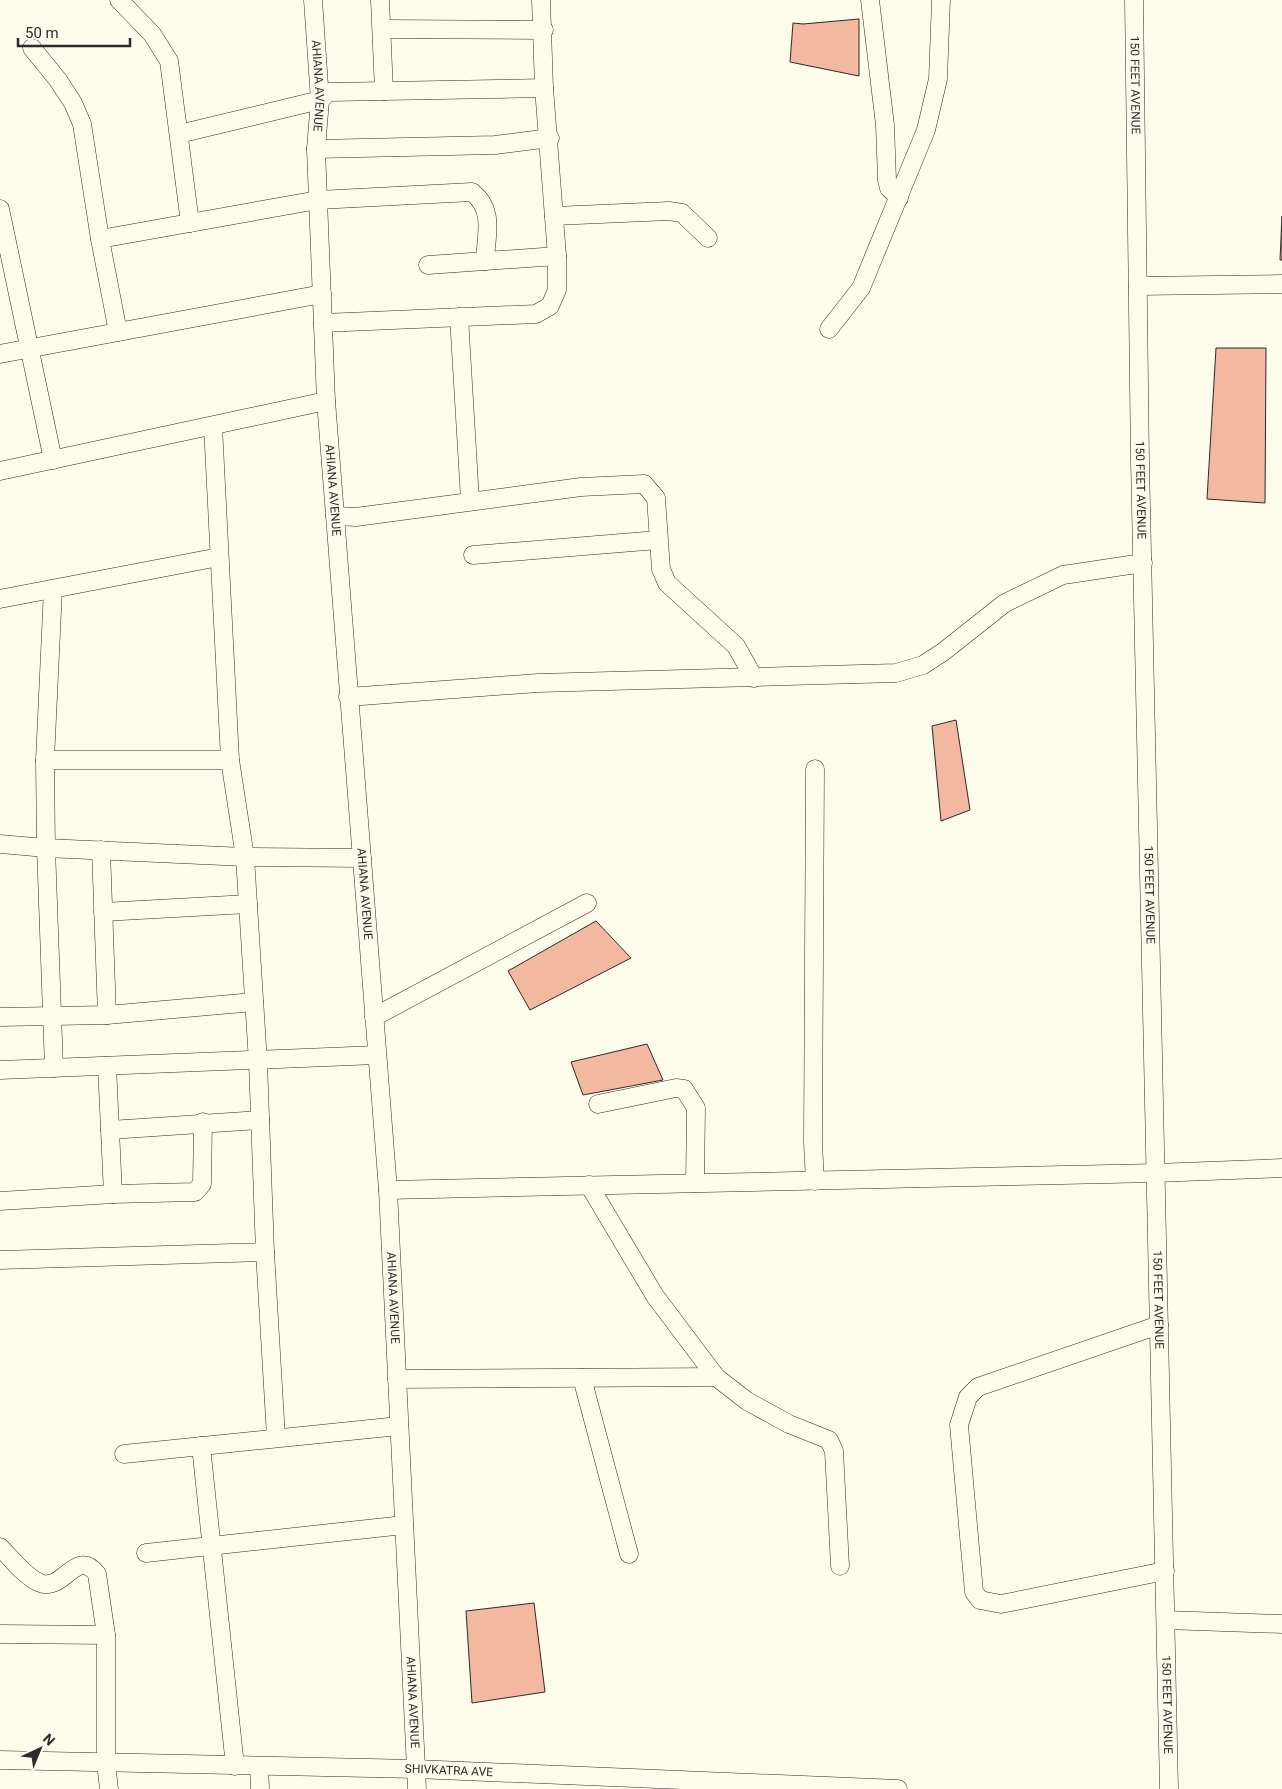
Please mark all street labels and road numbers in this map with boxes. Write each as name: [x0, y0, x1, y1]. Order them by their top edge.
street label: 150 FEET AVENUE: [1127, 36, 1143, 135]
street label: AHIANA AVENUE: [309, 39, 327, 132]
street label: 150 FEET AVENUE: [1133, 441, 1149, 540]
street label: AHIANA AVENUE: [322, 444, 344, 537]
street label: 150 FEET AVENUE: [1141, 845, 1158, 944]
street label: AHIANA AVENUE: [354, 847, 375, 940]
street label: 150 FEET AVENUE: [1150, 1250, 1166, 1349]
street label: AHIANA AVENUE: [384, 1252, 402, 1344]
street label: 150 FEET AVENUE: [1159, 1655, 1175, 1754]
street label: AHIANA AVENUE: [404, 1656, 422, 1749]
street label: SHIVKATRA AVE: [405, 1762, 493, 1779]

